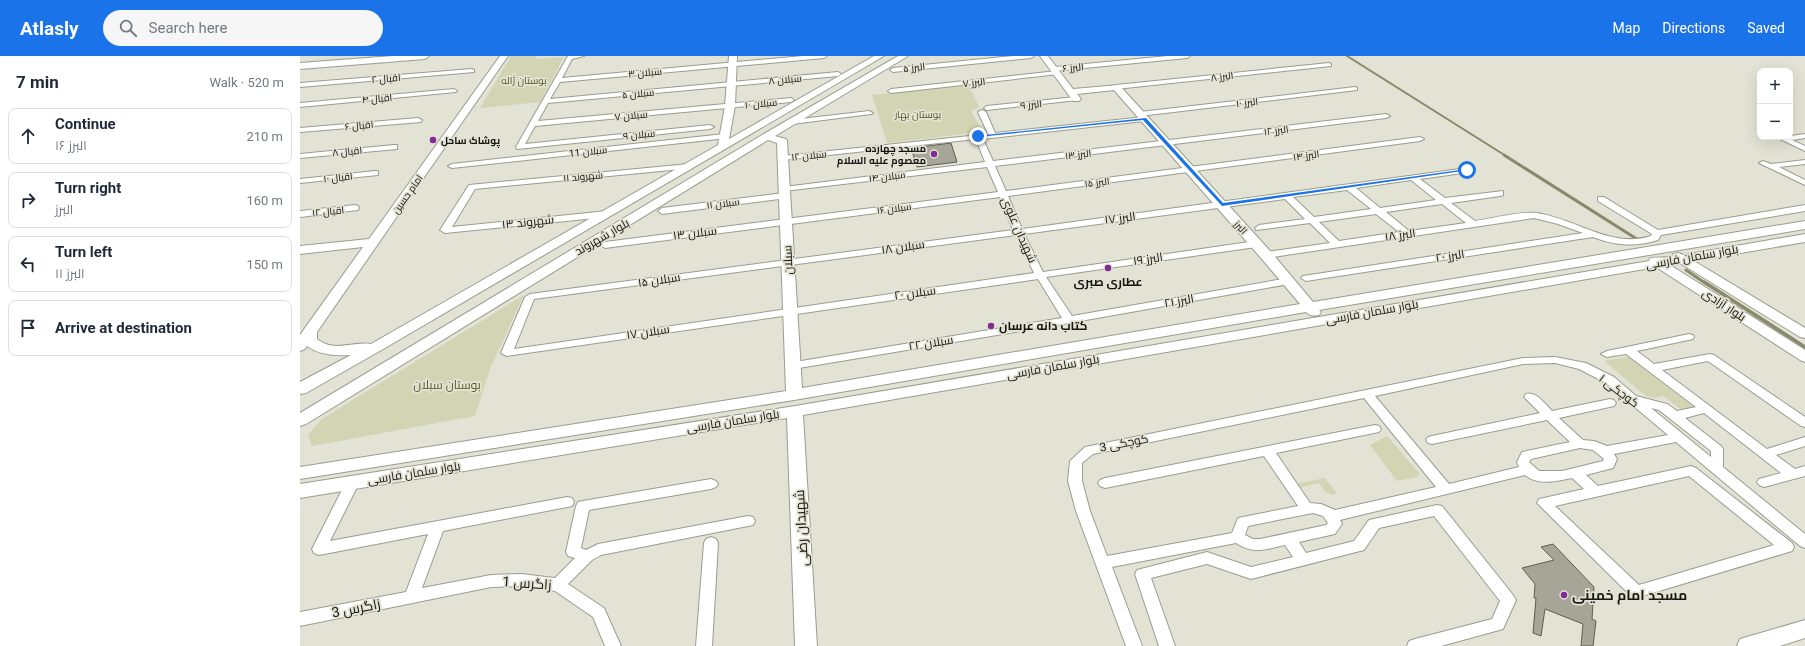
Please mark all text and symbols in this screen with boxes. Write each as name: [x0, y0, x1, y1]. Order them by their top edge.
search box: [103, 10, 383, 46]
text: Atlasly: [20, 17, 79, 40]
icon: search: [117, 17, 139, 39]
text: Search here: [149, 19, 228, 37]
text: Map: [1613, 20, 1640, 36]
text: Directions: [1662, 20, 1725, 36]
text: Saved: [1747, 20, 1785, 36]
street label: البرز ۵: [903, 61, 926, 74]
street label: البرز ۶: [1062, 61, 1084, 74]
street label: سبلان ۳: [628, 66, 662, 80]
map controls: [1757, 68, 1793, 140]
button: +: [1757, 68, 1793, 104]
street label: البرز ۸: [1210, 70, 1234, 83]
text: 7 min: [16, 72, 59, 92]
street label: اقبال ۲: [371, 72, 401, 86]
street label: سبلان ۸: [768, 73, 802, 87]
text: Walk · 520 m: [209, 75, 284, 90]
park label: بوستان ژاله: [501, 75, 547, 87]
street label: البرز ۷: [962, 76, 986, 89]
street label: سبلان ۵: [621, 87, 655, 101]
street label: اقبال ۴: [361, 92, 393, 106]
street label: البرز ۱۰: [1235, 96, 1259, 109]
street label: سبلان ۱۰: [744, 97, 778, 111]
street label: البرز ۹: [1020, 98, 1042, 111]
button: −: [1757, 104, 1793, 140]
street label: سبلان ۷: [614, 109, 648, 123]
park label: بوستان بهار: [894, 109, 941, 121]
text: Continue: [55, 115, 116, 133]
street label: اقبال ۶: [344, 119, 374, 133]
street label: البرز ۱۲: [1263, 124, 1289, 137]
icon: ahead: [17, 125, 39, 147]
street label: سبلان ۹: [622, 127, 656, 143]
route end: [969, 127, 987, 145]
text: 210 m: [246, 129, 283, 144]
marker: پوشاک ساحل: [428, 135, 438, 145]
place label: پوشاک ساحل: [441, 135, 500, 148]
text: البرز ۱۶: [55, 138, 87, 153]
place label: مسجد چهارده معصوم علیه السلام: [837, 143, 926, 168]
street label: سبلان 11: [568, 144, 608, 160]
street label: اقبال ۸: [332, 145, 363, 159]
street label: البرز ۱۳: [1064, 147, 1092, 162]
street label: سبلان ۱۲: [791, 148, 827, 164]
street label: البرز ۱۴: [1292, 148, 1320, 163]
marker: مسجد چهارده معصوم علیه السلام: [929, 149, 939, 159]
route start: [1458, 161, 1476, 179]
street label: شهروند ۱۱: [563, 169, 604, 185]
street label: سبلان ۱۴: [868, 169, 906, 185]
street label: اقبال ۱۰: [323, 170, 353, 185]
street label: امام حسین: [390, 173, 426, 217]
street label: البرز ۱۵: [1084, 176, 1110, 189]
text: Turn right: [55, 179, 121, 197]
icon: right: [17, 189, 39, 211]
text: 160 m: [246, 193, 283, 208]
street label: شهیدان علوی: [998, 195, 1040, 265]
street label: سبلان ۱۱: [706, 196, 740, 212]
street label: سبلان ۱۶: [876, 201, 912, 217]
text: البرز: [55, 202, 73, 217]
street label: اقبال ۱۲: [311, 204, 345, 220]
street label: البرز ۱۷: [1104, 209, 1136, 227]
street label: شهروند ۱۳: [501, 212, 555, 232]
street label: بلوار شهروند: [572, 216, 632, 258]
street label: البرز: [1231, 218, 1249, 236]
street label: سبلان ۱۳: [672, 223, 718, 243]
street label: البرز ۱۸: [1384, 226, 1416, 244]
street label: سبلان ۱۸: [880, 237, 926, 257]
street label: بلوار سلمان فارسی: [1645, 242, 1739, 272]
text: Turn left: [55, 243, 112, 261]
street label: سبلان: [780, 245, 796, 275]
street label: البرز ۲۰: [1435, 247, 1465, 265]
street label: البرز ۱۹: [1132, 250, 1164, 268]
icon: left: [17, 253, 39, 275]
text: 150 m: [246, 257, 283, 272]
marker: عطاری صبری: [1103, 263, 1113, 273]
text: البرز ۱۱: [55, 266, 85, 281]
street label: سبلان ۱۵: [637, 270, 681, 290]
place label: عطاری صبری: [1074, 275, 1142, 290]
street label: سبلان ۲۰: [893, 283, 937, 303]
street label: بلوار آزادی: [1699, 286, 1749, 324]
street label: البرز ۲۱: [1163, 292, 1195, 310]
street label: بلوار سلمان فارسی: [1325, 297, 1419, 327]
icon: arrive: [17, 317, 39, 339]
text: Arrive at destination: [55, 319, 192, 337]
place label: کتاب دانه عرسان: [999, 319, 1088, 334]
marker: کتاب دانه عرسان: [986, 321, 996, 331]
street label: سبلان ۱۷: [625, 322, 671, 342]
street label: سبلان ۲۲: [908, 333, 954, 353]
street label: بلوار سلمان فارسی: [1006, 352, 1100, 382]
street label: کوچکی ۱: [1595, 371, 1642, 412]
park label: بوستان سبلان: [413, 378, 481, 392]
street label: بلوار سلمان فارسی: [686, 407, 780, 435]
street label: کوچکی 3: [1098, 431, 1150, 457]
street label: بلوار سلمان فارسی: [367, 459, 461, 487]
street label: شهیدان رضی: [791, 489, 811, 567]
street label: زاگرس 1: [502, 573, 552, 593]
place label: مسجد امام خمینی: [1572, 587, 1687, 605]
marker: مسجد امام خمینی: [1559, 590, 1569, 600]
street label: زاگرس 3: [330, 595, 382, 621]

